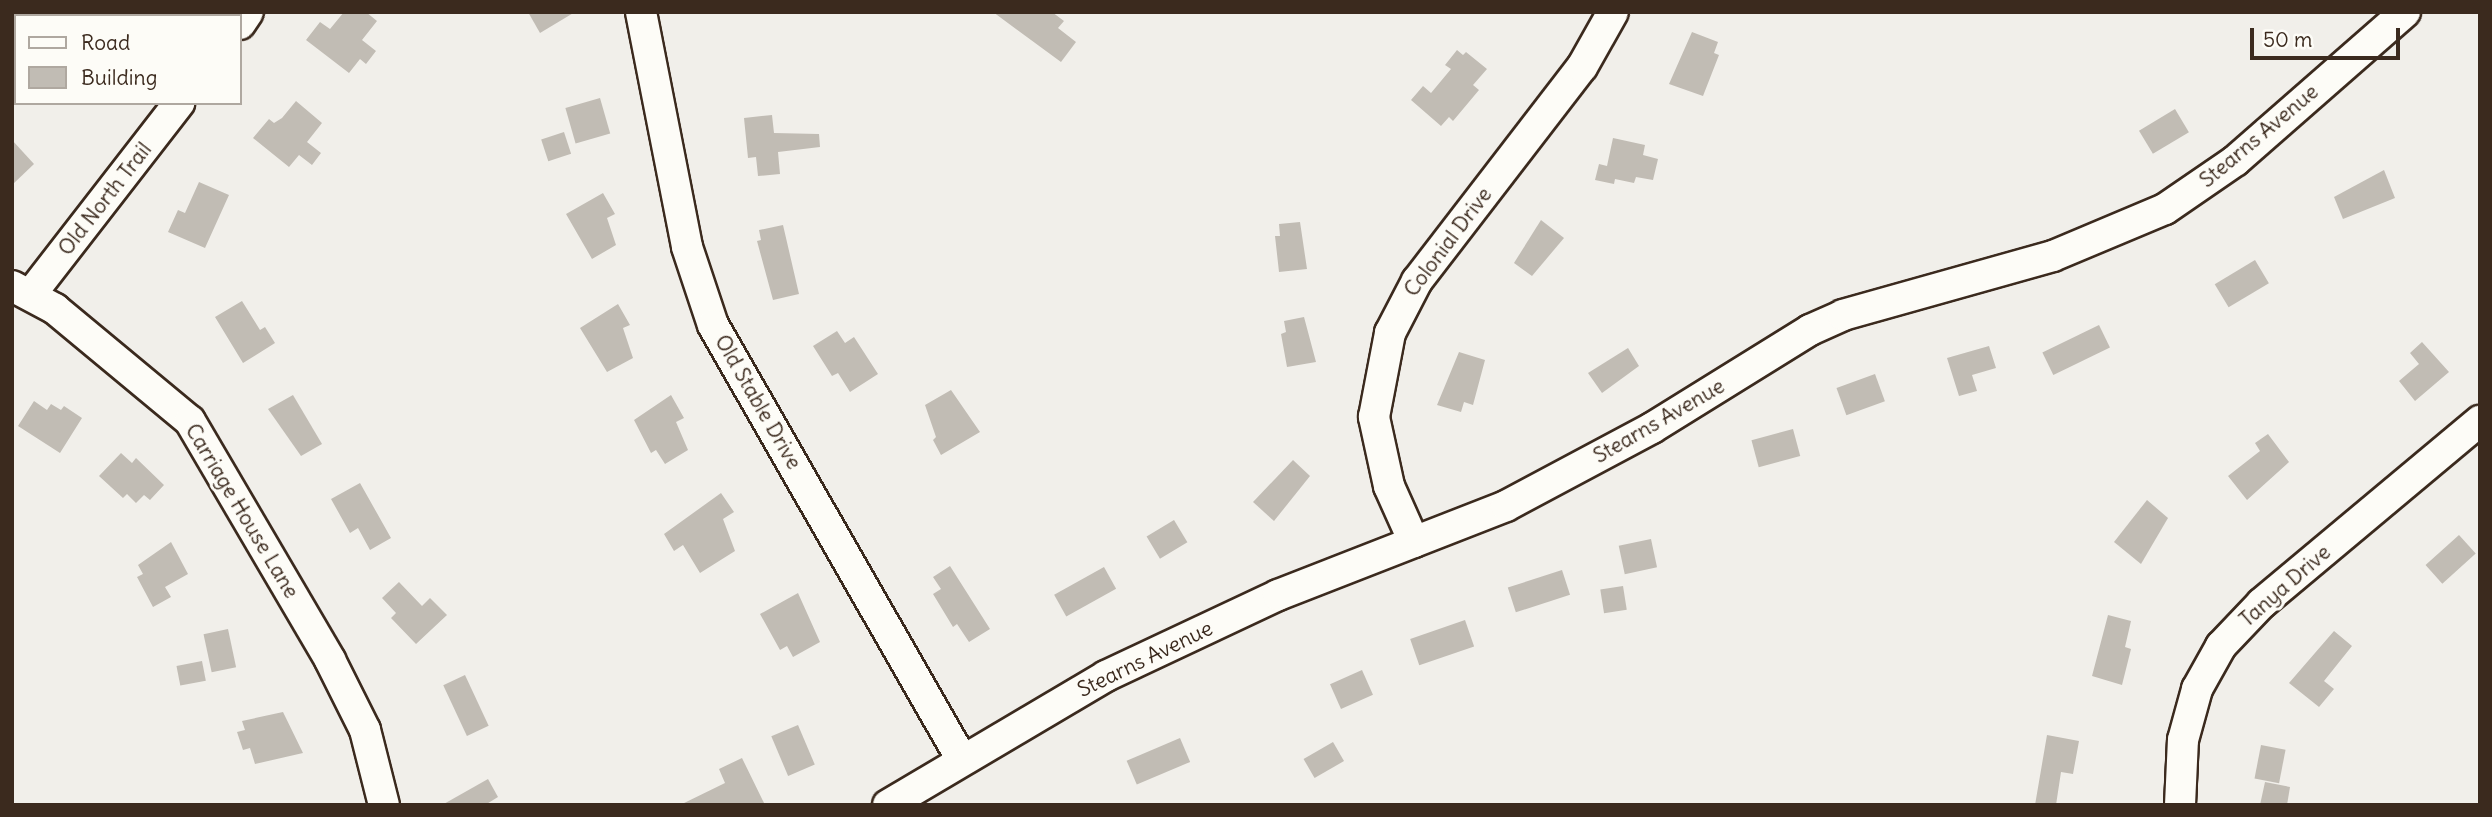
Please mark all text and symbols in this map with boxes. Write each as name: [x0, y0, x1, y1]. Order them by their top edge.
legend: [14, 14, 242, 105]
scale bar: [2254, 14, 2404, 58]
text: 50 m: [2263, 26, 2312, 53]
text: Road: [81, 29, 130, 56]
text: Building: [81, 64, 157, 91]
street label: Stearns Avenue: [2195, 79, 2323, 193]
street label: Old North Trail: [53, 137, 157, 261]
street label: Colonial Drive: [1399, 182, 1497, 302]
street label: Old Stable Drive: [709, 330, 807, 474]
street label: Stearns Avenue: [1589, 373, 1729, 469]
street label: Carriage House Lane: [180, 419, 304, 603]
street label: Tanya Drive: [2234, 540, 2336, 632]
street label: Stearns Avenue: [1073, 615, 1217, 703]

